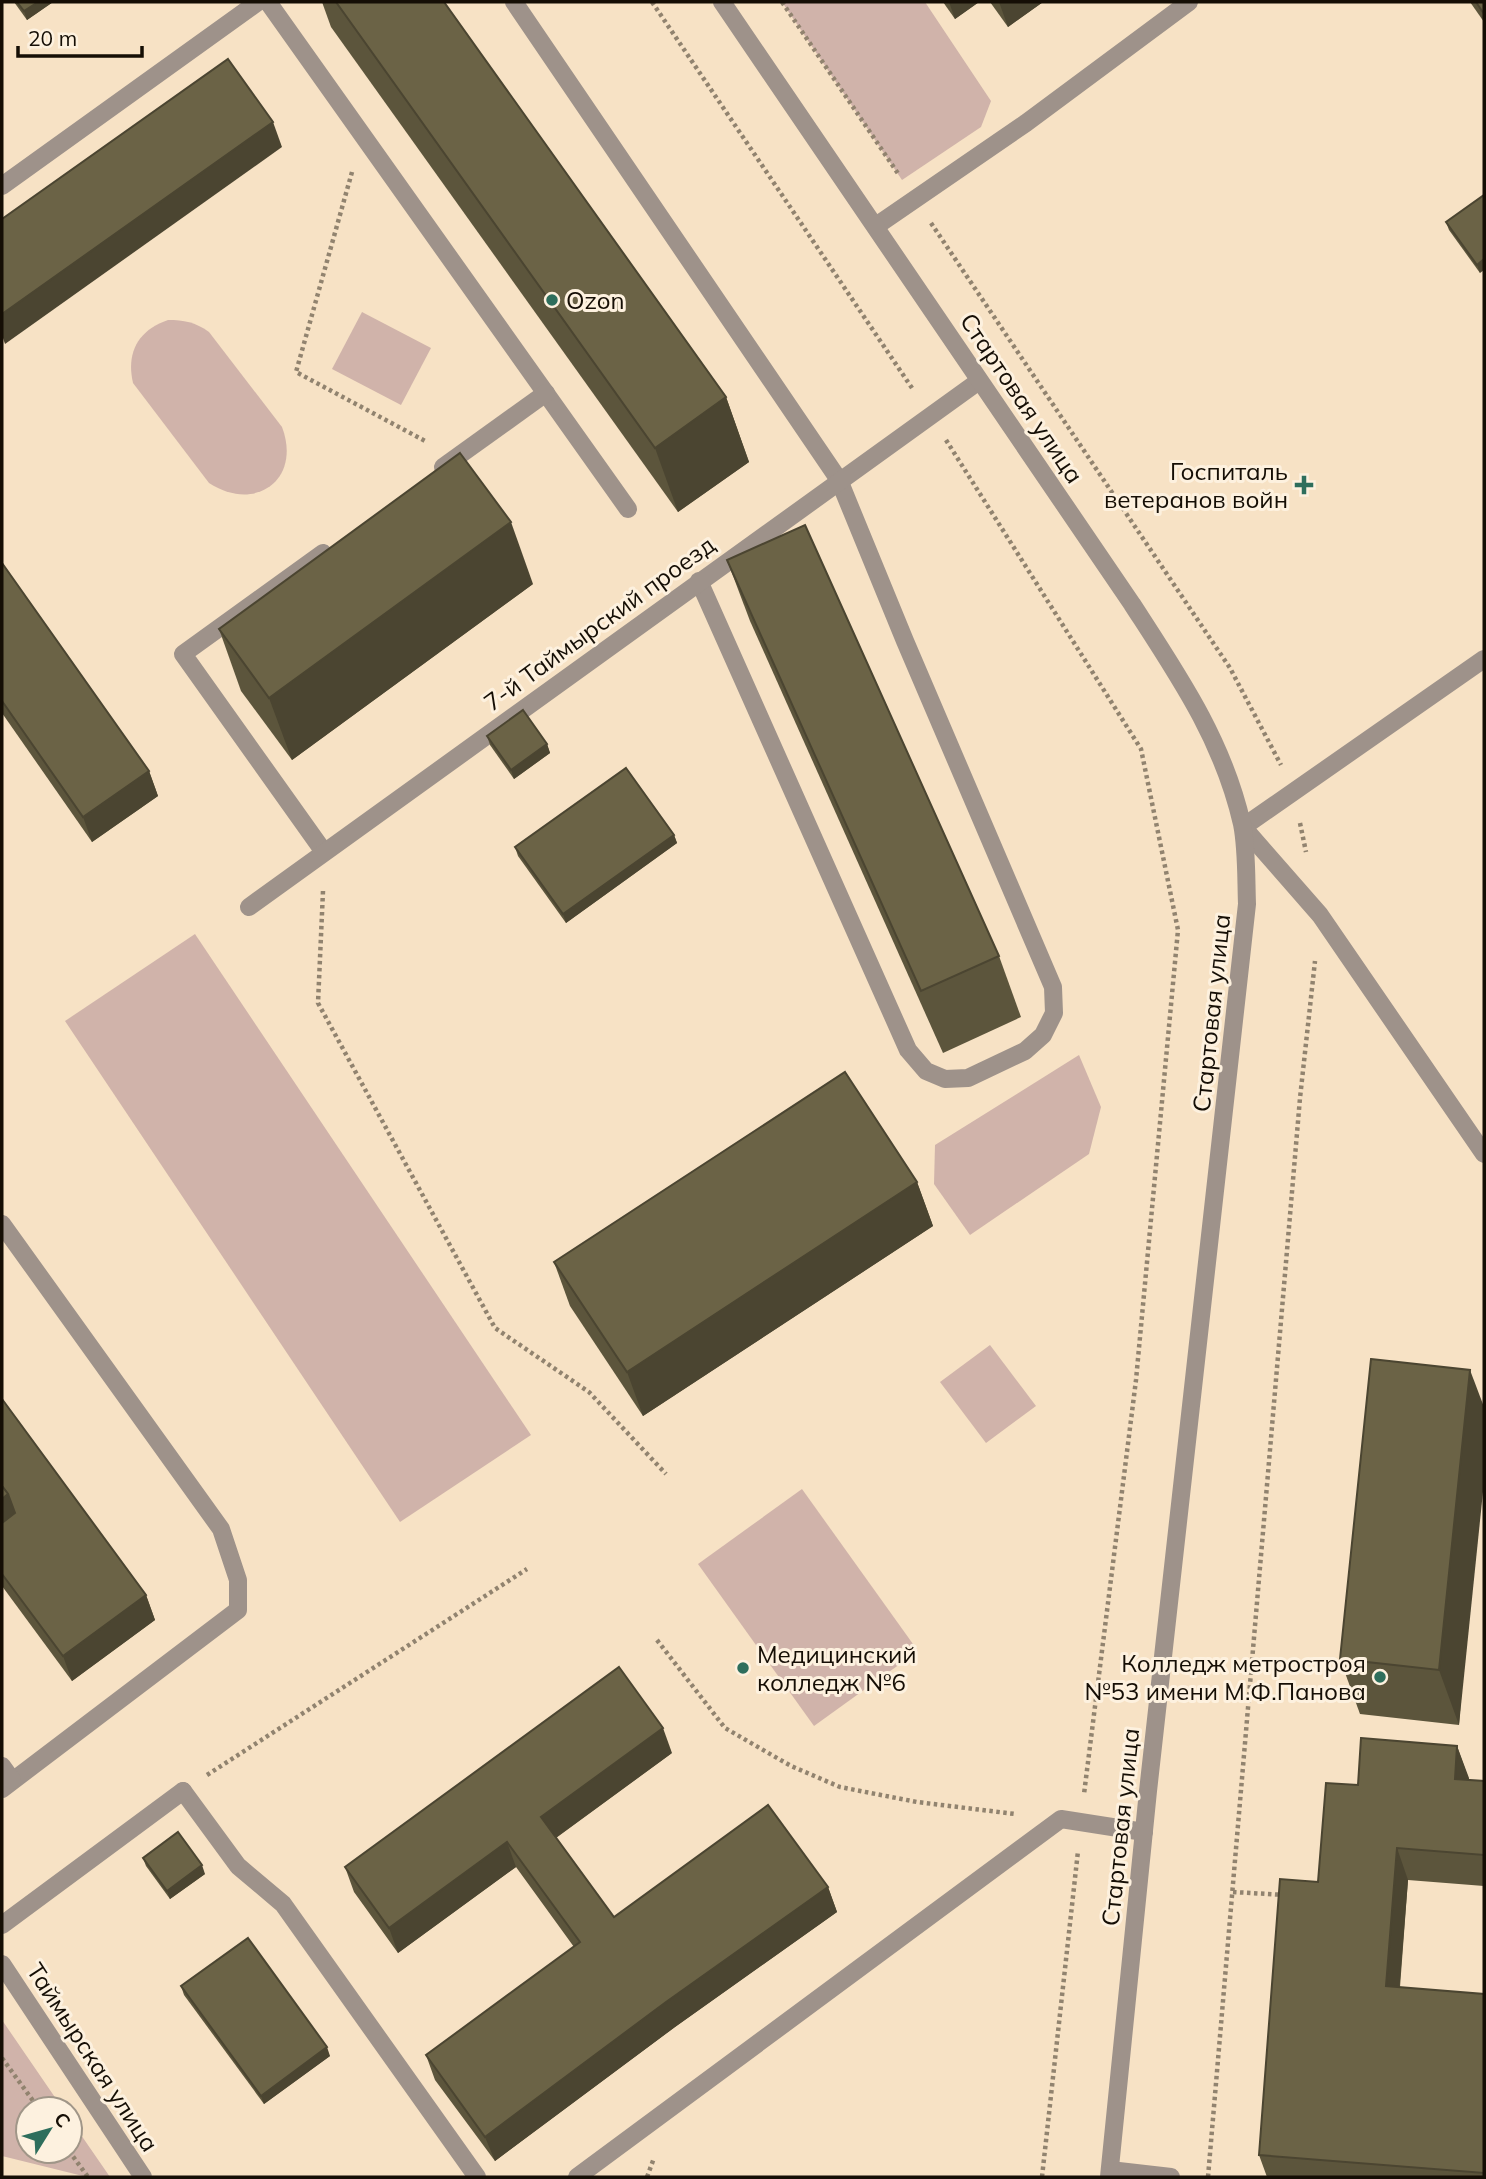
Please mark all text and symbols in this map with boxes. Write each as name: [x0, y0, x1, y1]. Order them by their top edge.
scale bar: [18, 14, 142, 58]
text: 20 m: [28, 25, 77, 51]
place label: Ozon: [566, 285, 625, 315]
marker: Ozon: [544, 292, 560, 308]
street label: Стартовая улица: [954, 307, 1090, 489]
place label: Госпиталь ветеранов войн: [1104, 456, 1288, 514]
marker: Госпиталь ветеранов войн: [1294, 475, 1314, 495]
street label: 7-й Таймырский проезд: [478, 529, 720, 717]
street label: Стартовая улица: [1186, 913, 1236, 1113]
place label: Медицинский колледж №6: [757, 1639, 917, 1697]
place label: Колледж метростроя №53 имени М.Ф.Панова: [1085, 1648, 1366, 1706]
marker: Медицинский колледж №6: [735, 1660, 751, 1676]
marker: Колледж метростроя №53 имени М.Ф.Панова: [1372, 1669, 1388, 1685]
street label: Стартовая улица: [1095, 1727, 1145, 1927]
street label: Таймырская улица: [21, 1957, 165, 2157]
north arrow: [14, 2095, 84, 2165]
text: С: [49, 2107, 76, 2132]

